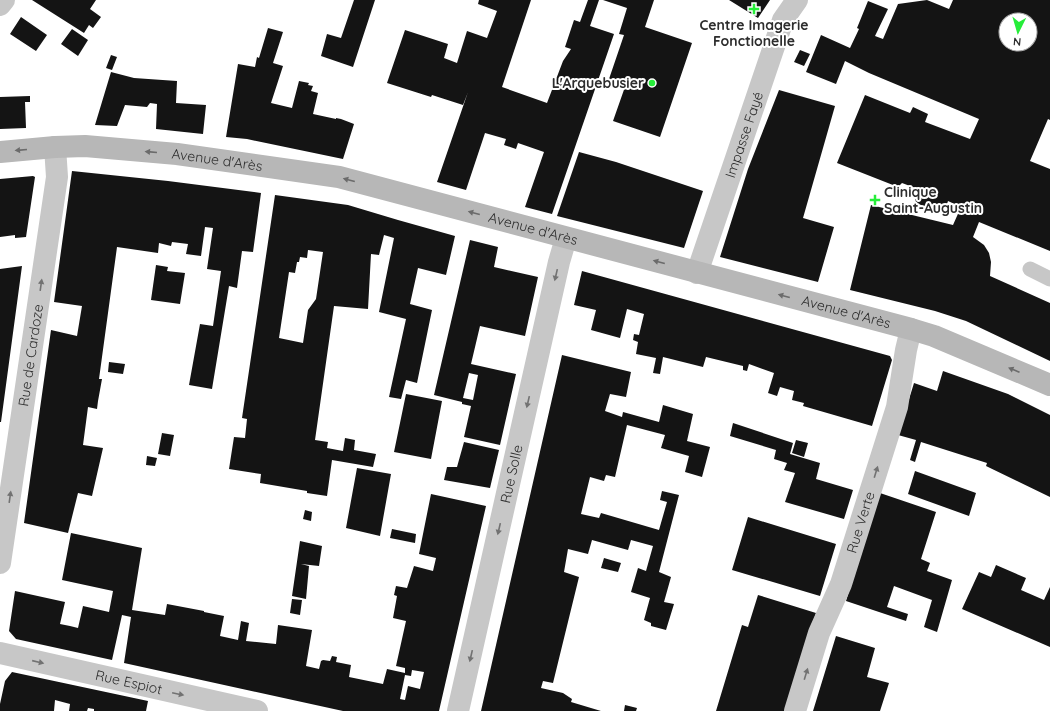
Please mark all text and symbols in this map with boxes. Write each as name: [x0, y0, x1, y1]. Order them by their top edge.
marker: Centre Imagerie Fonctionelle: [748, 3, 760, 15]
north arrow: [998, 12, 1038, 52]
place label: Centre Imagerie Fonctionelle: [699, 16, 809, 50]
text: N: [1012, 35, 1022, 49]
place label: L'Arquebusier: [552, 74, 644, 92]
marker: L'Arquebusier: [647, 78, 657, 88]
street label: Impasse Fayé: [721, 89, 767, 180]
street label: Avenue d'Arès: [171, 145, 264, 175]
one-way arrow: [15, 146, 27, 153]
one-way arrow: [145, 148, 157, 155]
one-way arrow: [342, 177, 354, 183]
place label: Clinique Saint-Augustin: [884, 183, 982, 217]
marker: Clinique Saint-Augustin: [869, 194, 881, 206]
street label: Avenue d'Arès: [486, 208, 580, 249]
one-way arrow: [468, 210, 480, 216]
one-way arrow: [652, 259, 665, 265]
one-way arrow: [553, 269, 559, 281]
one-way arrow: [38, 279, 44, 291]
street label: Avenue d'Arès: [800, 291, 893, 332]
one-way arrow: [778, 292, 791, 298]
street label: Rue de Cardoze: [14, 303, 47, 408]
one-way arrow: [1009, 367, 1020, 373]
one-way arrow: [524, 396, 530, 408]
street label: Rue Solle: [496, 443, 527, 505]
one-way arrow: [873, 465, 879, 477]
street label: Rue Verte: [842, 489, 879, 556]
one-way arrow: [7, 491, 13, 503]
one-way arrow: [496, 523, 502, 535]
one-way arrow: [467, 650, 473, 662]
one-way arrow: [32, 659, 44, 665]
street label: Rue Espiot: [94, 666, 164, 698]
one-way arrow: [804, 667, 810, 679]
one-way arrow: [172, 692, 184, 698]

